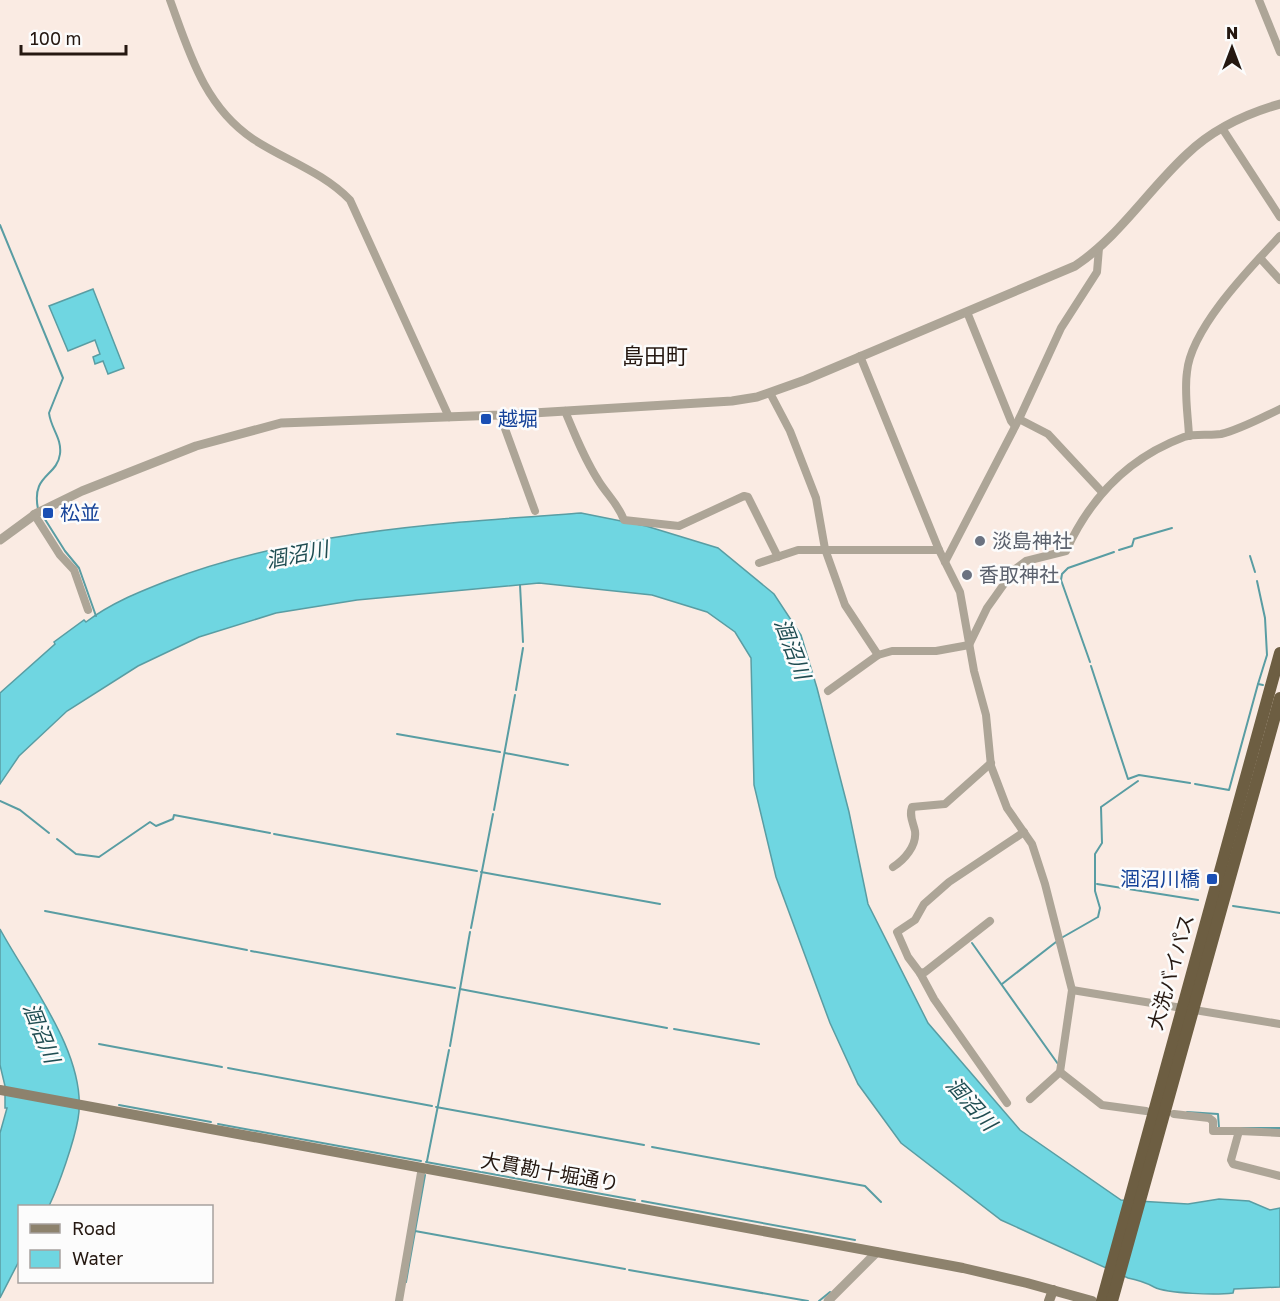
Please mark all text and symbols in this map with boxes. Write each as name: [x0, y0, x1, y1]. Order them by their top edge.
scale bar: [21, 18, 126, 56]
north arrow: [1202, 18, 1262, 78]
text: N: [1226, 23, 1238, 43]
text: 100 m: [30, 27, 81, 49]
district label: 島田町: [622, 342, 688, 369]
place label: 越堀: [498, 406, 538, 430]
marker: 越堀: [479, 412, 493, 426]
place label: 松並: [60, 500, 100, 524]
marker: 松並: [41, 506, 55, 520]
place label: 淡島神社: [992, 528, 1072, 552]
marker: 淡島神社: [973, 534, 987, 548]
water label: 涸沼川: [263, 535, 332, 573]
place label: 香取神社: [979, 562, 1059, 586]
marker: 香取神社: [960, 568, 974, 582]
water label: 涸沼川: [770, 615, 817, 685]
place label: 涸沼川橋: [1120, 866, 1200, 890]
marker: 涸沼川橋: [1205, 872, 1219, 886]
street label: 大洗バイパス: [1142, 911, 1198, 1033]
water label: 涸沼川: [18, 999, 67, 1069]
water label: 涸沼川: [941, 1071, 1004, 1137]
street label: 大貫勘十堀通り: [479, 1147, 621, 1195]
legend: [18, 1205, 213, 1283]
text: Road: [72, 1217, 116, 1239]
text: Water: [72, 1247, 123, 1269]

